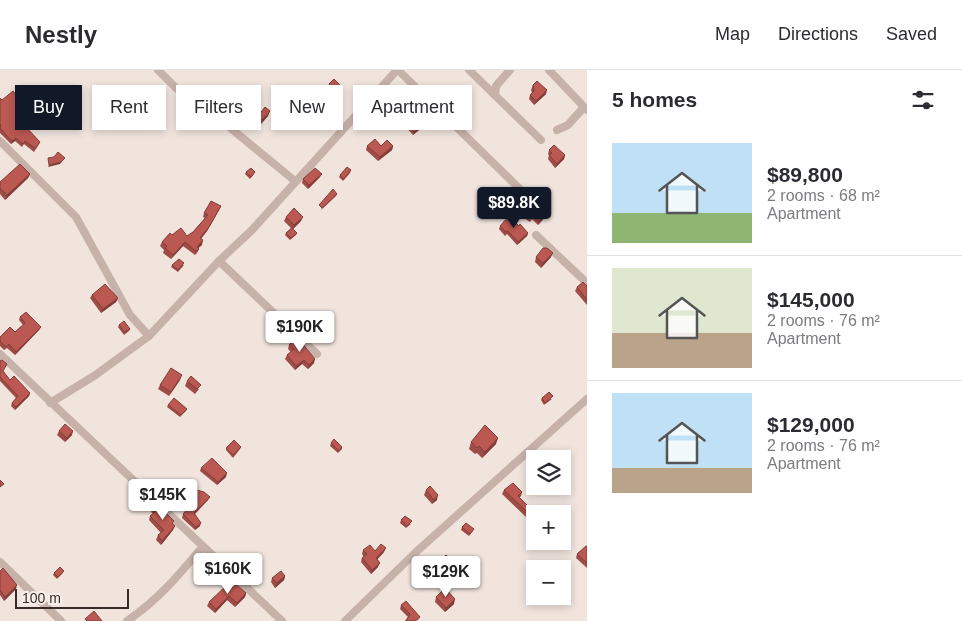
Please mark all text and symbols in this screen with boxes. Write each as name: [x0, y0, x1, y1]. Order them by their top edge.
text: Nestly: [25, 21, 97, 48]
text: Map: [715, 24, 750, 44]
text: Directions: [778, 24, 858, 44]
text: Saved: [886, 24, 937, 44]
chip: Buy: [15, 85, 82, 130]
chip: Rent: [92, 85, 166, 130]
chip: Filters: [176, 85, 261, 130]
chip: New: [271, 85, 343, 130]
chip: Apartment: [353, 85, 472, 130]
icon: filters: [909, 86, 937, 114]
text: 5 homes: [612, 88, 697, 111]
icon: home: [652, 163, 712, 223]
text: $89,800: [767, 163, 843, 186]
pin: $89.8K: [473, 186, 555, 229]
text: 2 rooms · 68 m²: [767, 187, 880, 204]
text: $89.8K: [488, 194, 540, 211]
text: Apartment: [767, 205, 841, 222]
icon: home: [652, 288, 712, 348]
text: $145,000: [767, 288, 855, 311]
pin: $190K: [265, 310, 335, 353]
text: 2 rooms · 76 m²: [767, 312, 880, 329]
text: $190K: [276, 318, 324, 335]
text: Apartment: [767, 330, 841, 347]
icon: home: [652, 413, 712, 473]
text: $129,000: [767, 413, 855, 436]
text: 2 rooms · 76 m²: [767, 437, 880, 454]
map controls: [526, 450, 571, 605]
button: layers: [526, 450, 571, 495]
text: Apartment: [767, 455, 841, 472]
pin: $145K: [128, 478, 198, 521]
text: $145K: [139, 486, 187, 503]
button: +: [526, 505, 571, 550]
pin: $160K: [193, 552, 263, 595]
pin: $129K: [411, 556, 481, 598]
text: $160K: [204, 560, 252, 577]
button: −: [526, 560, 571, 605]
text: $129K: [422, 563, 470, 580]
scale bar: [15, 586, 129, 609]
text: 100 m: [22, 590, 61, 606]

